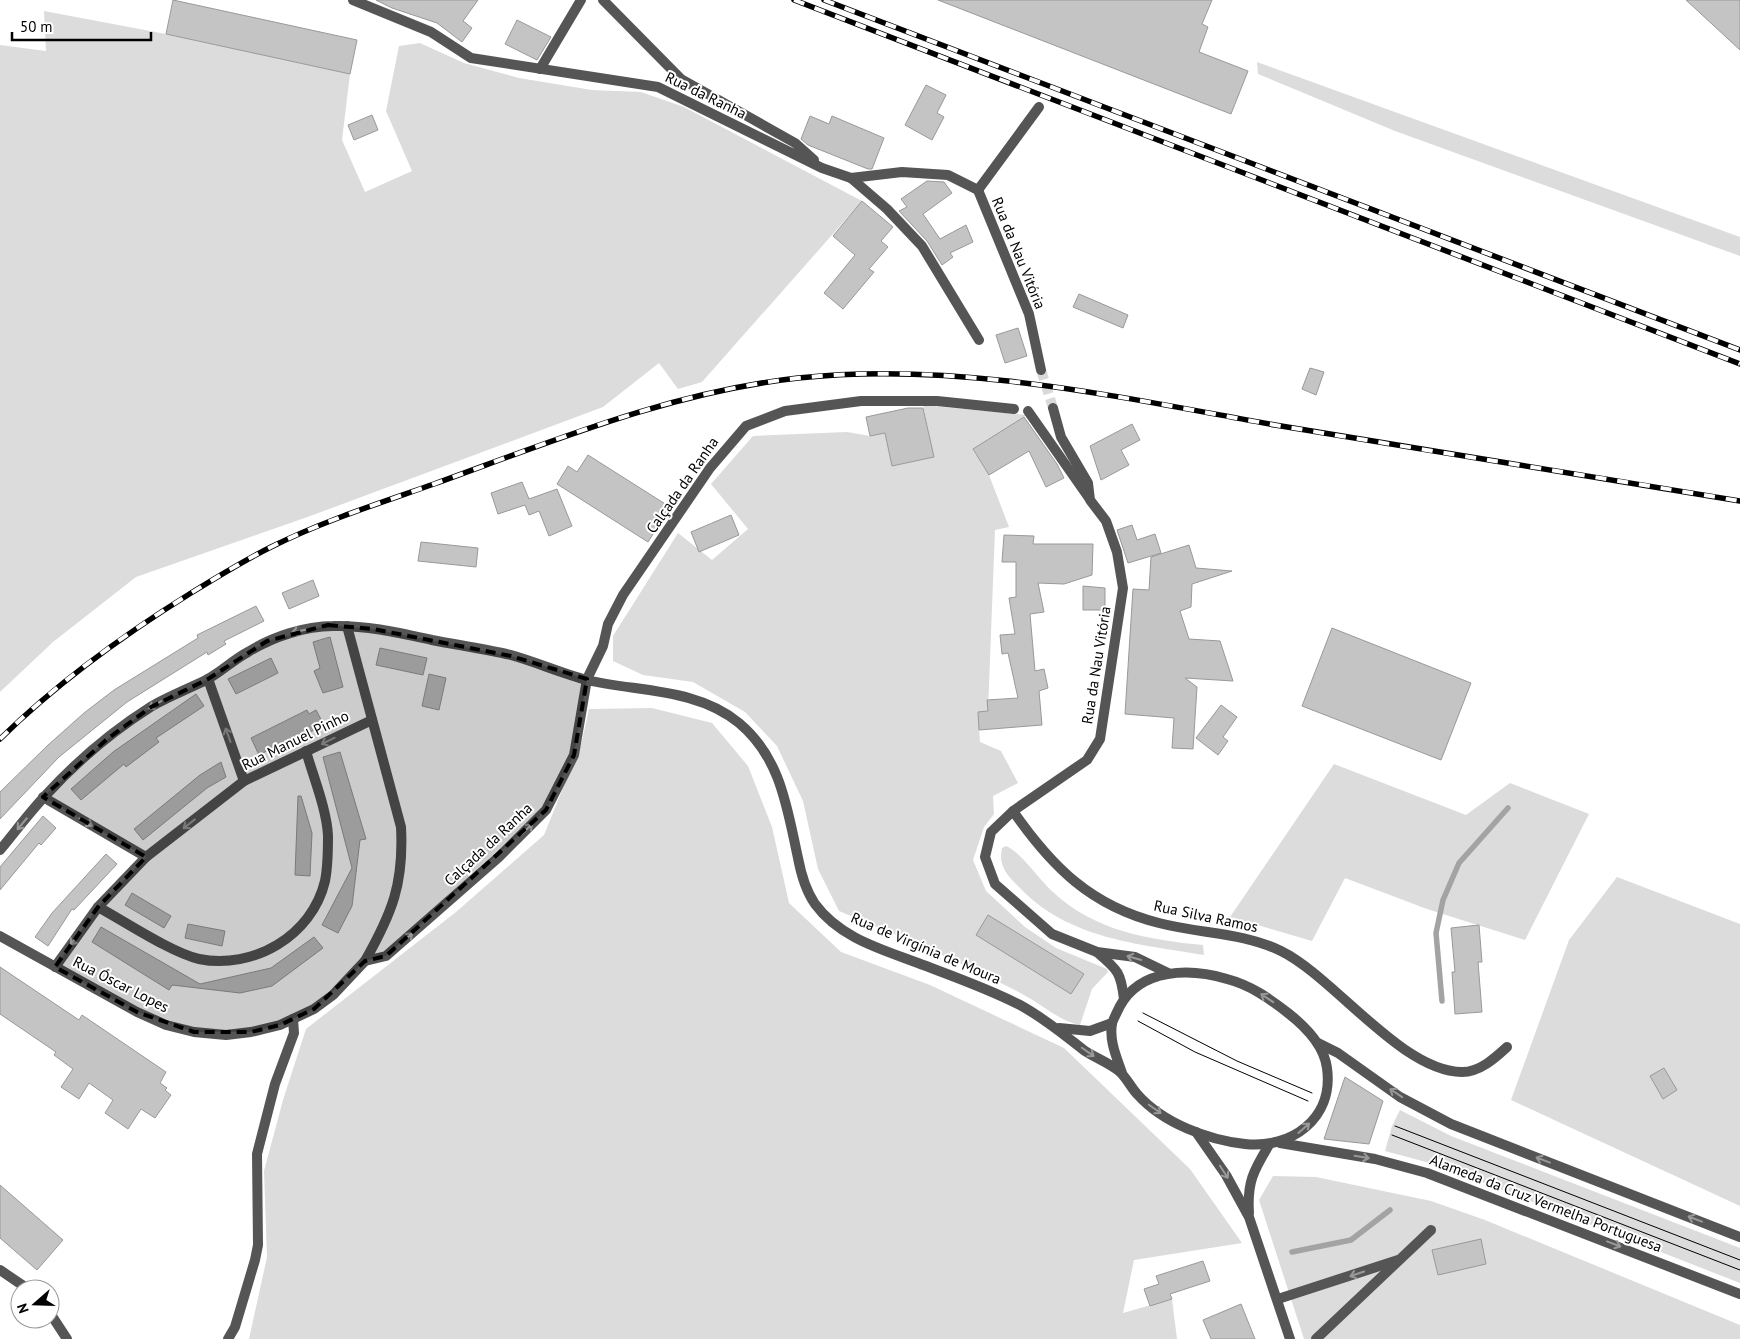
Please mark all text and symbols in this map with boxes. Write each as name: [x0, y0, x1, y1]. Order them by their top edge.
scale bar: [12, 10, 151, 42]
text: 50 m: [20, 17, 53, 36]
street label: Rua da Ranha: [662, 67, 750, 123]
street label: Rua da Nau Vitória: [988, 194, 1050, 312]
street label: Calçada da Ranha: [642, 433, 722, 537]
street label: Rua da Nau Vitória: [1077, 605, 1115, 725]
one-way arrow: [291, 627, 307, 637]
one-way arrow: [148, 700, 163, 710]
street label: Rua Manuel Pinho: [238, 706, 352, 774]
one-way arrow: [223, 728, 232, 743]
one-way arrow: [320, 736, 335, 746]
street label: Calçada da Ranha: [440, 798, 536, 890]
one-way arrow: [78, 817, 92, 827]
one-way arrow: [16, 818, 27, 831]
one-way arrow: [182, 819, 196, 829]
one-way arrow: [521, 823, 533, 835]
street label: Rua Silva Ramos: [1152, 896, 1260, 936]
street label: Rua de Virgínia de Moura: [848, 908, 1004, 988]
one-way arrow: [70, 932, 80, 946]
one-way arrow: [400, 932, 413, 944]
street label: Rua Óscar Lopes: [70, 952, 172, 1016]
one-way arrow: [1126, 953, 1142, 963]
one-way arrow: [1260, 992, 1274, 1002]
one-way arrow: [1081, 1047, 1095, 1057]
one-way arrow: [1389, 1088, 1403, 1098]
one-way arrow: [1147, 1104, 1161, 1114]
one-way arrow: [1298, 1122, 1311, 1133]
street label: Alameda da Cruz Vermelha Portuguesa: [1427, 1150, 1665, 1256]
one-way arrow: [1354, 1152, 1370, 1162]
one-way arrow: [1536, 1155, 1551, 1164]
one-way arrow: [1219, 1165, 1229, 1179]
one-way arrow: [1687, 1214, 1703, 1223]
one-way arrow: [1607, 1241, 1622, 1250]
one-way arrow: [1349, 1270, 1365, 1279]
north arrow: [10, 1279, 60, 1329]
text: N: [13, 1301, 33, 1316]

